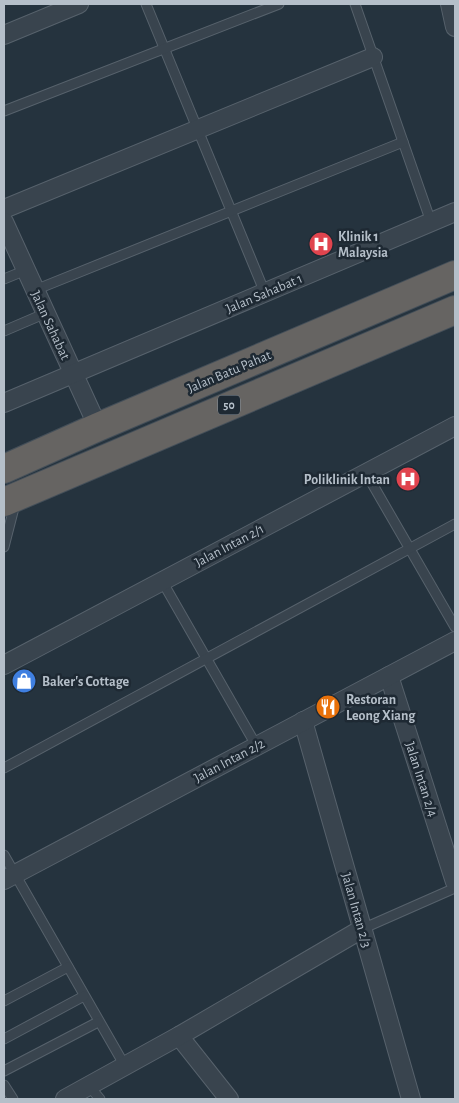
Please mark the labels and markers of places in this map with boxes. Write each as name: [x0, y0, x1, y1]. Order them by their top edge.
place label: Klinik 1 Malaysia: [338, 230, 388, 260]
hospital icon: Klinik 1 Malaysia: [308, 231, 334, 257]
hospital icon: Poliklinik Intan: [395, 466, 421, 492]
place label: Poliklinik Intan: [304, 473, 390, 487]
shop icon: Baker's Cottage: [11, 668, 37, 694]
place label: Baker's Cottage: [42, 675, 130, 689]
place label: Restoran Leong Xiang: [346, 693, 416, 723]
restaurant icon: Restoran Leong Xiang: [315, 694, 341, 720]

